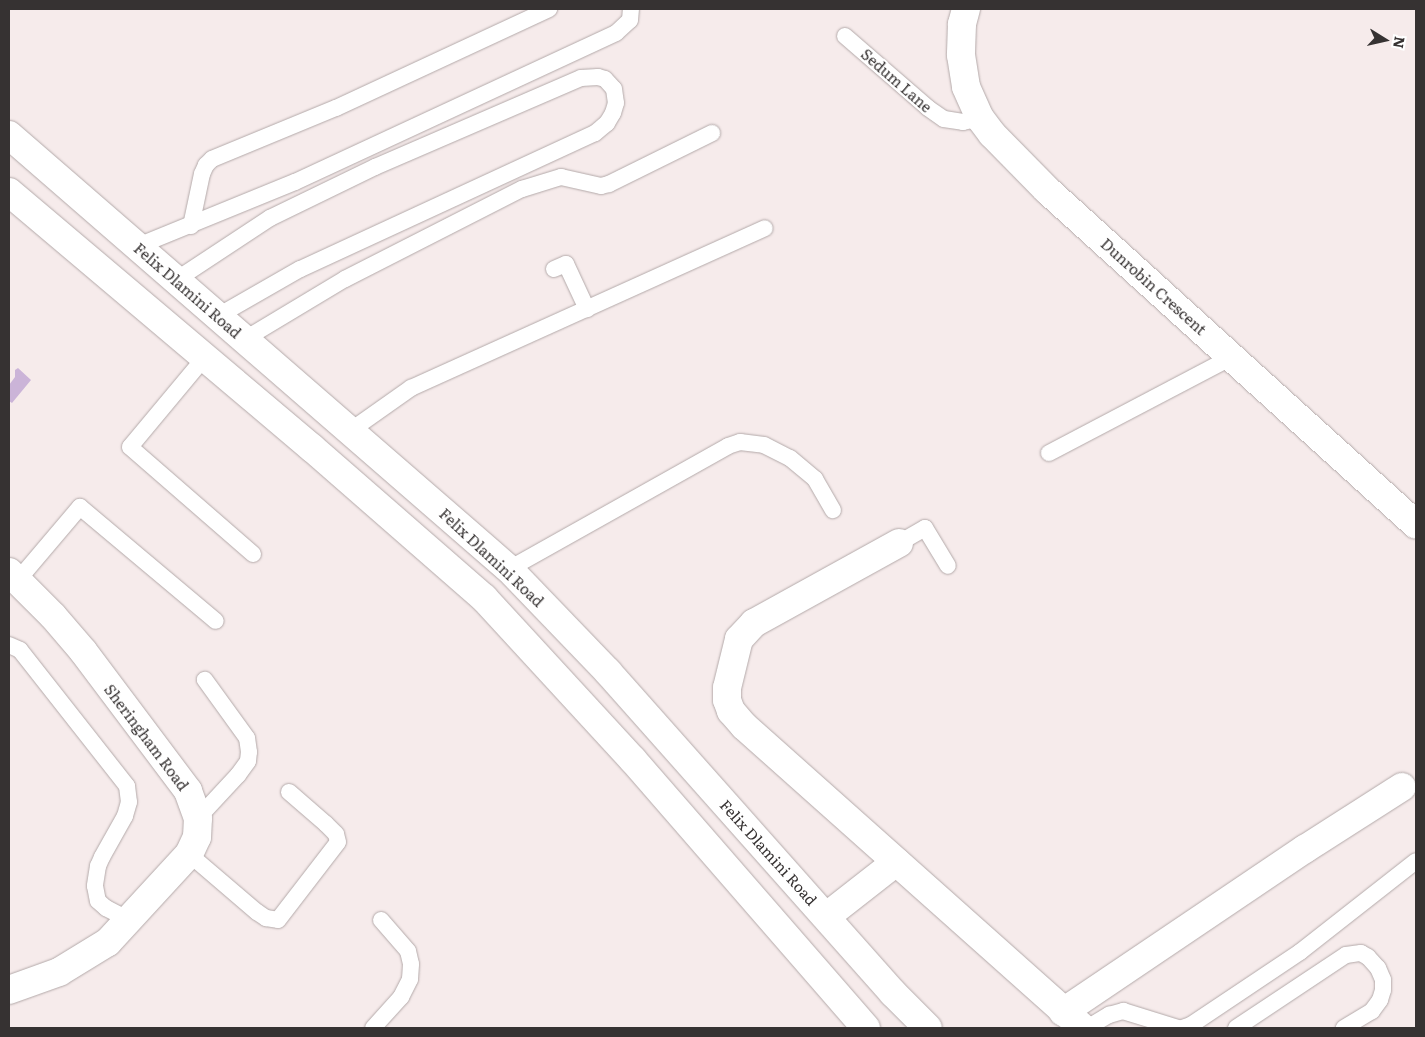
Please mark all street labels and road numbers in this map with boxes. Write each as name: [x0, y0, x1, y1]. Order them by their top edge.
street label: Sedum Lane: [858, 44, 936, 116]
street label: Dunrobin Crescent: [1098, 234, 1210, 338]
street label: Felix Dlamini Road: [131, 239, 245, 341]
street label: Felix Dlamini Road: [436, 504, 548, 610]
street label: Sheringham Road: [101, 680, 193, 794]
street label: Felix Dlamini Road: [717, 795, 821, 909]

